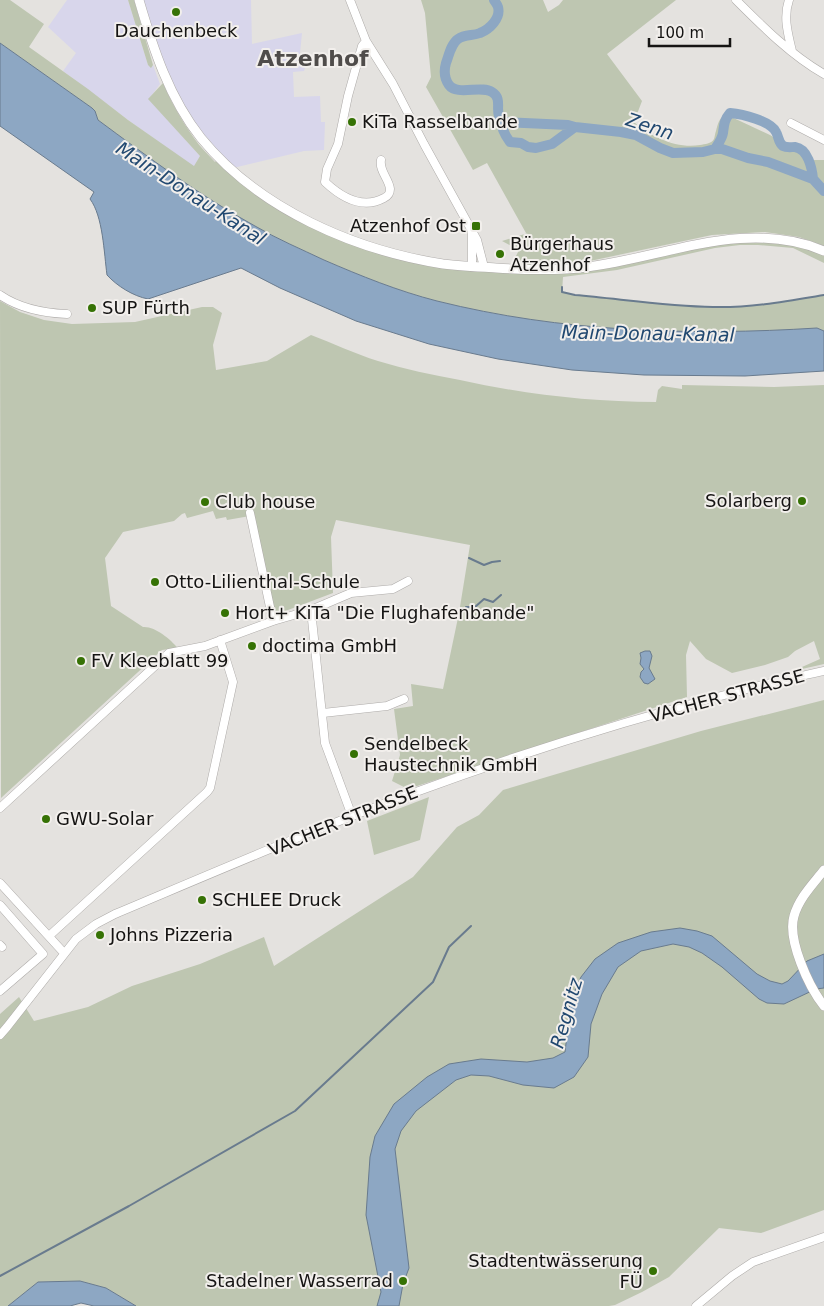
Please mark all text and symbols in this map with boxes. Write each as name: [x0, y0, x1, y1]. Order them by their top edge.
marker: Dauchenbeck: [170, 6, 182, 18]
scale bar: [649, 15, 730, 47]
place label: Dauchenbeck: [115, 20, 238, 41]
text: 100 m: [656, 24, 704, 42]
district label: Atzenhof: [257, 46, 369, 71]
water label: Zenn: [622, 108, 677, 144]
place label: KiTa Rasselbande: [362, 111, 518, 132]
marker: KiTa Rasselbande: [346, 116, 358, 128]
water label: Main-Donau-Kanal: [112, 137, 270, 250]
place label: Atzenhof Ost: [350, 215, 466, 236]
marker: Atzenhof Ost: [470, 220, 482, 232]
place label: Bürgerhaus Atzenhof: [510, 233, 614, 275]
marker: Bürgerhaus Atzenhof: [494, 248, 506, 260]
place label: SUP Fürth: [102, 297, 190, 318]
marker: SUP Fürth: [86, 302, 98, 314]
water label: Main-Donau-Kanal: [561, 320, 736, 346]
place label: Solarberg: [705, 490, 792, 511]
place label: Club house: [215, 491, 315, 512]
marker: Solarberg: [796, 495, 808, 507]
marker: Club house: [199, 496, 211, 508]
place label: Otto-Lilienthal-Schule: [165, 571, 360, 592]
marker: Otto-Lilienthal-Schule: [149, 576, 161, 588]
place label: Hort+ KiTa "Die Flughafenbande": [235, 602, 534, 623]
marker: Hort+ KiTa "Die Flughafenbande": [219, 607, 231, 619]
place label: doctima GmbH: [262, 635, 397, 656]
marker: doctima GmbH: [246, 640, 258, 652]
place label: FV Kleeblatt 99: [91, 650, 229, 671]
marker: FV Kleeblatt 99: [75, 655, 87, 667]
street label: VACHER STRASSE: [647, 665, 807, 726]
place label: Sendelbeck Haustechnik GmbH: [364, 733, 538, 775]
marker: Sendelbeck Haustechnik GmbH: [348, 748, 360, 760]
street label: VACHER STRASSE: [265, 781, 421, 860]
place label: GWU-Solar: [56, 808, 154, 829]
marker: GWU-Solar: [40, 813, 52, 825]
place label: SCHLEE Druck: [212, 889, 342, 910]
marker: SCHLEE Druck: [196, 894, 208, 906]
place label: Johns Pizzeria: [109, 924, 233, 945]
marker: Johns Pizzeria: [94, 929, 106, 941]
water label: Regnitz: [546, 975, 587, 1050]
place label: Stadtentwässerung FÜ: [468, 1250, 643, 1292]
marker: Stadtentwässerung FÜ: [647, 1265, 659, 1277]
place label: Stadelner Wasserrad: [206, 1270, 393, 1291]
marker: Stadelner Wasserrad: [397, 1275, 409, 1287]

